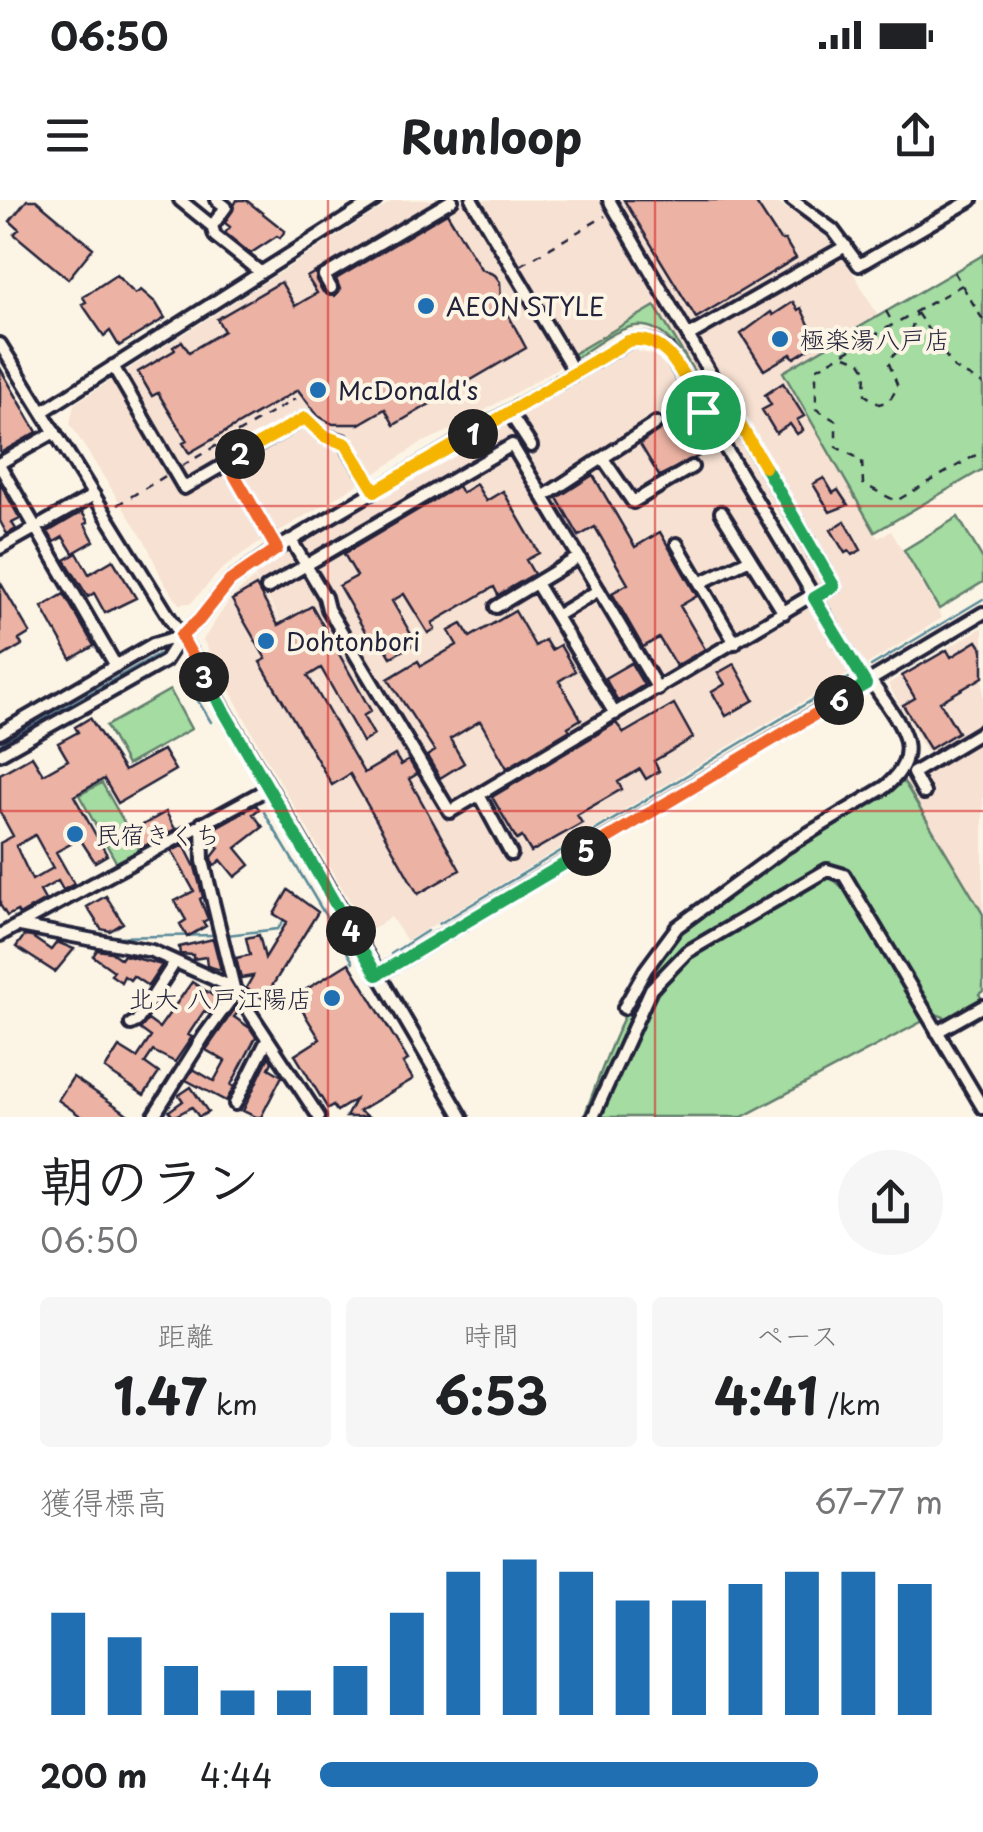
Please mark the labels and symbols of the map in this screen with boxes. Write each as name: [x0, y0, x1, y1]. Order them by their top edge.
place label: AEON STYLE: [446, 287, 605, 325]
marker: AEON STYLE: [415, 295, 437, 317]
place label: 極楽湯八戸店: [800, 320, 950, 358]
marker: 極楽湯八戸店: [769, 328, 791, 350]
pin: [661, 370, 746, 455]
place label: McDonald's: [338, 371, 478, 409]
marker: McDonald's: [307, 379, 329, 401]
pin: 1: [448, 409, 498, 459]
pin: 2: [215, 429, 265, 479]
place label: Dohtonbori: [286, 622, 420, 660]
marker: Dohtonbori: [255, 630, 277, 652]
pin: 3: [179, 652, 229, 702]
pin: 6: [814, 675, 864, 725]
place label: 民宿きくち: [95, 815, 220, 853]
marker: 民宿きくち: [64, 823, 86, 845]
pin: 5: [561, 826, 611, 876]
pin: 4: [326, 906, 376, 956]
place label: 北大 八戸江陽店: [129, 979, 312, 1017]
marker: 北大 八戸江陽店: [321, 987, 343, 1009]

